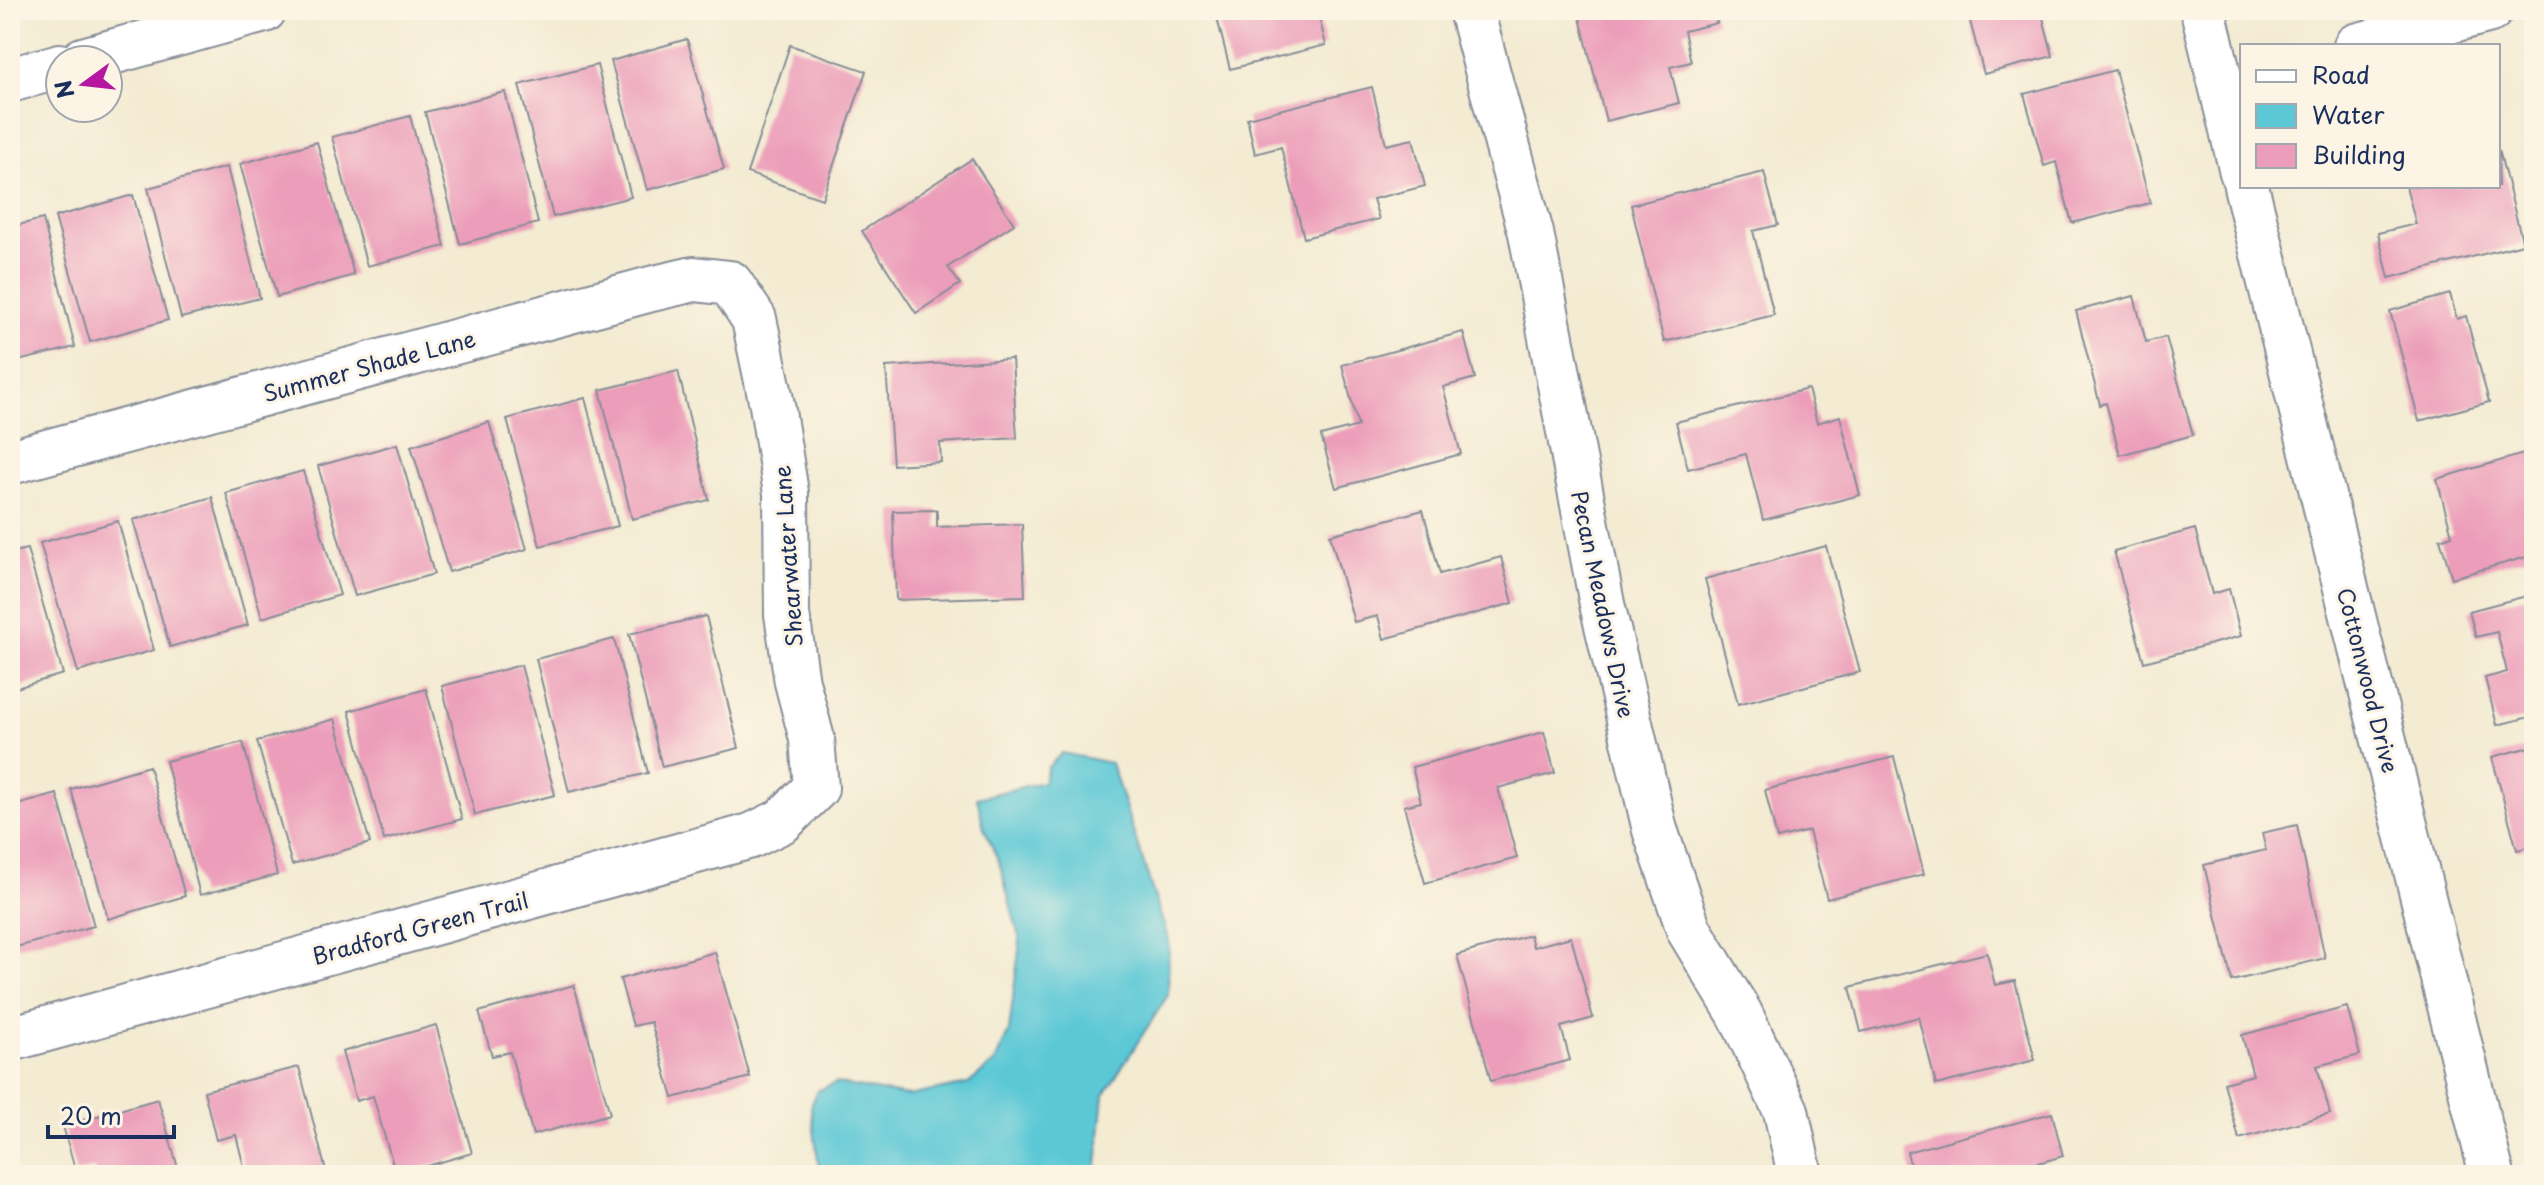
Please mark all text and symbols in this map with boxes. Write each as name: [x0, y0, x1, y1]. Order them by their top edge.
north arrow: [44, 44, 124, 124]
legend: [2240, 44, 2500, 188]
text: Road: [2312, 56, 2370, 92]
text: N: [45, 77, 81, 102]
text: Water: [2312, 96, 2385, 132]
text: Building: [2312, 136, 2406, 172]
street label: Summer Shade Lane: [259, 321, 479, 409]
street label: Shearwater Lane: [764, 464, 810, 648]
street label: Pecan Meadows Drive: [1564, 487, 1644, 721]
street label: Cottonwood Drive: [2330, 584, 2408, 776]
street label: Bradford Green Trail: [308, 882, 532, 972]
scale bar: [48, 1089, 174, 1139]
text: 20 m: [60, 1097, 122, 1133]

